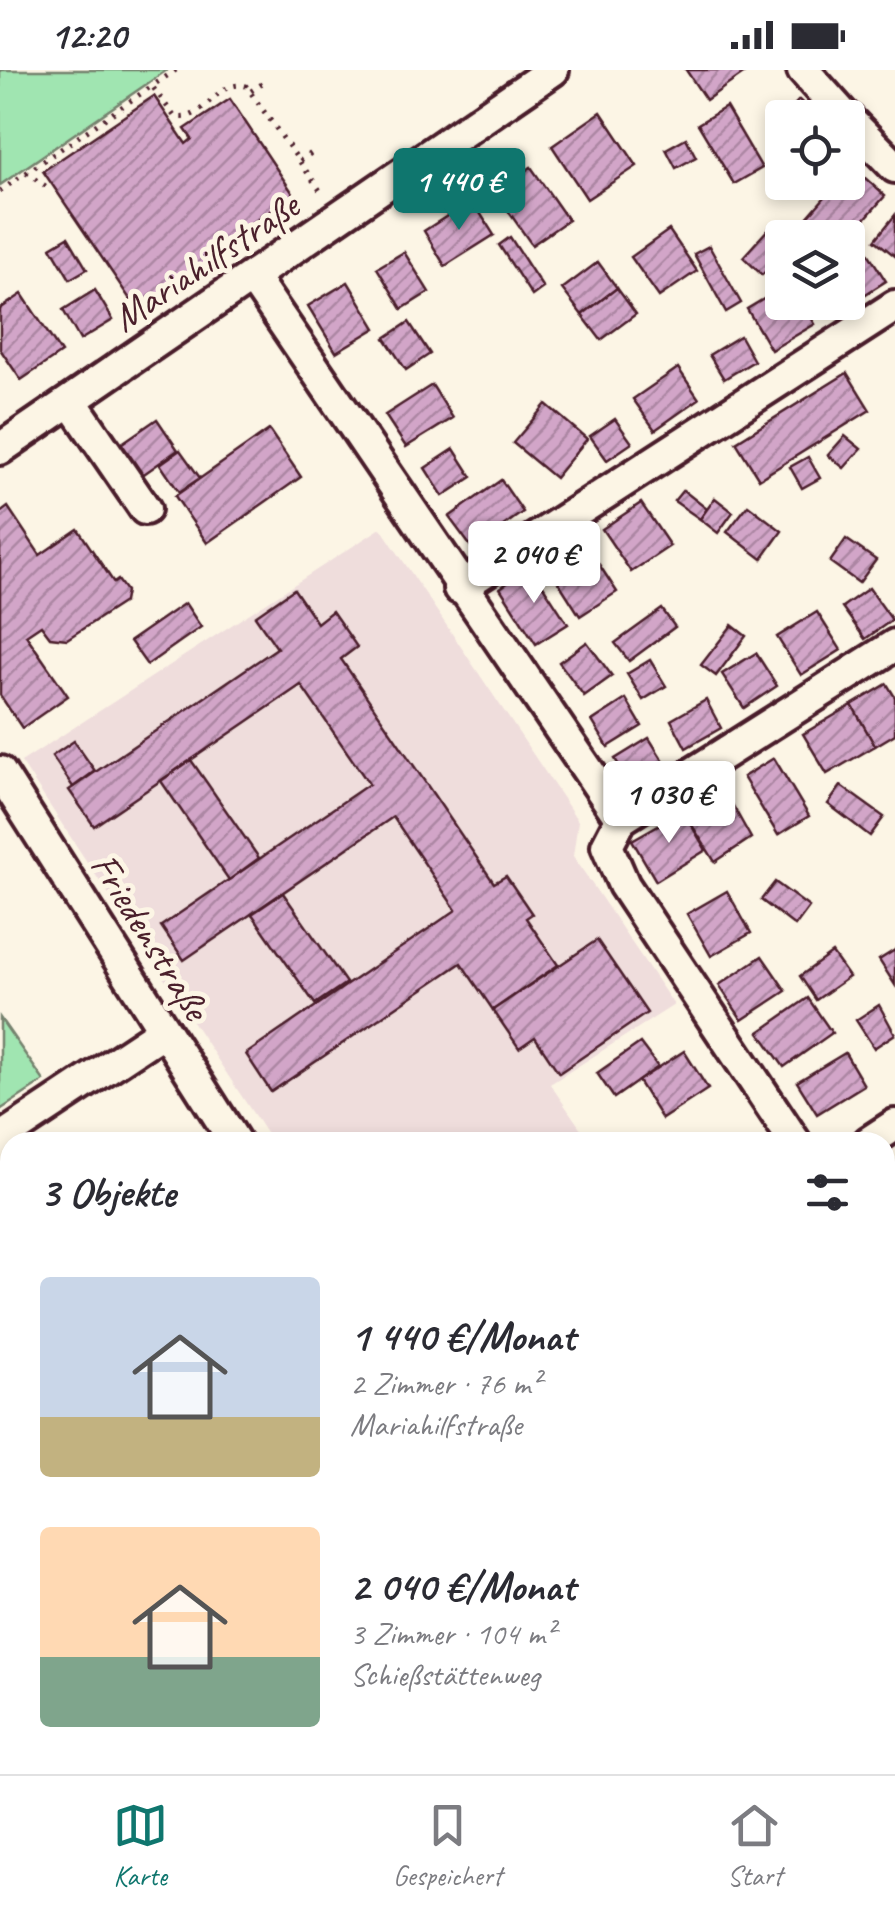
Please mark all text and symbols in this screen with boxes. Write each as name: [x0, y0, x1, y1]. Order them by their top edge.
text: 12:20: [50, 12, 126, 59]
map controls: [765, 100, 865, 320]
button: locate: [765, 100, 865, 200]
pin: 1 440 €: [367, 148, 551, 233]
text: 1 440 €: [415, 160, 503, 201]
street label: Mariahilfstraße: [103, 179, 311, 343]
button: layers: [765, 220, 865, 320]
pin: 2 040 €: [442, 521, 626, 606]
text: 2 040 €: [490, 533, 578, 574]
pin: 1 030 €: [577, 761, 761, 846]
text: 1 030 €: [625, 773, 713, 814]
street label: Friedenstraße: [79, 844, 223, 1032]
icon: filters: [800, 1165, 855, 1220]
text: 3 Objekte: [40, 1166, 176, 1219]
text: 1 440 €/Monat: [350, 1310, 575, 1363]
icon: home: [120, 1317, 240, 1437]
text: 2 Zimmer · 76 m²: [350, 1363, 540, 1404]
text: Mariahilfstraße: [350, 1404, 522, 1445]
text: 2 040 €/Monat: [350, 1560, 575, 1613]
icon: home: [120, 1567, 240, 1687]
text: 3 Zimmer · 104 m²: [350, 1613, 555, 1654]
text: Schießstättenweg: [350, 1654, 540, 1695]
tab: Karte: [113, 1798, 168, 1893]
tab: Gespeichert: [393, 1798, 502, 1893]
tab: Start: [727, 1798, 782, 1893]

